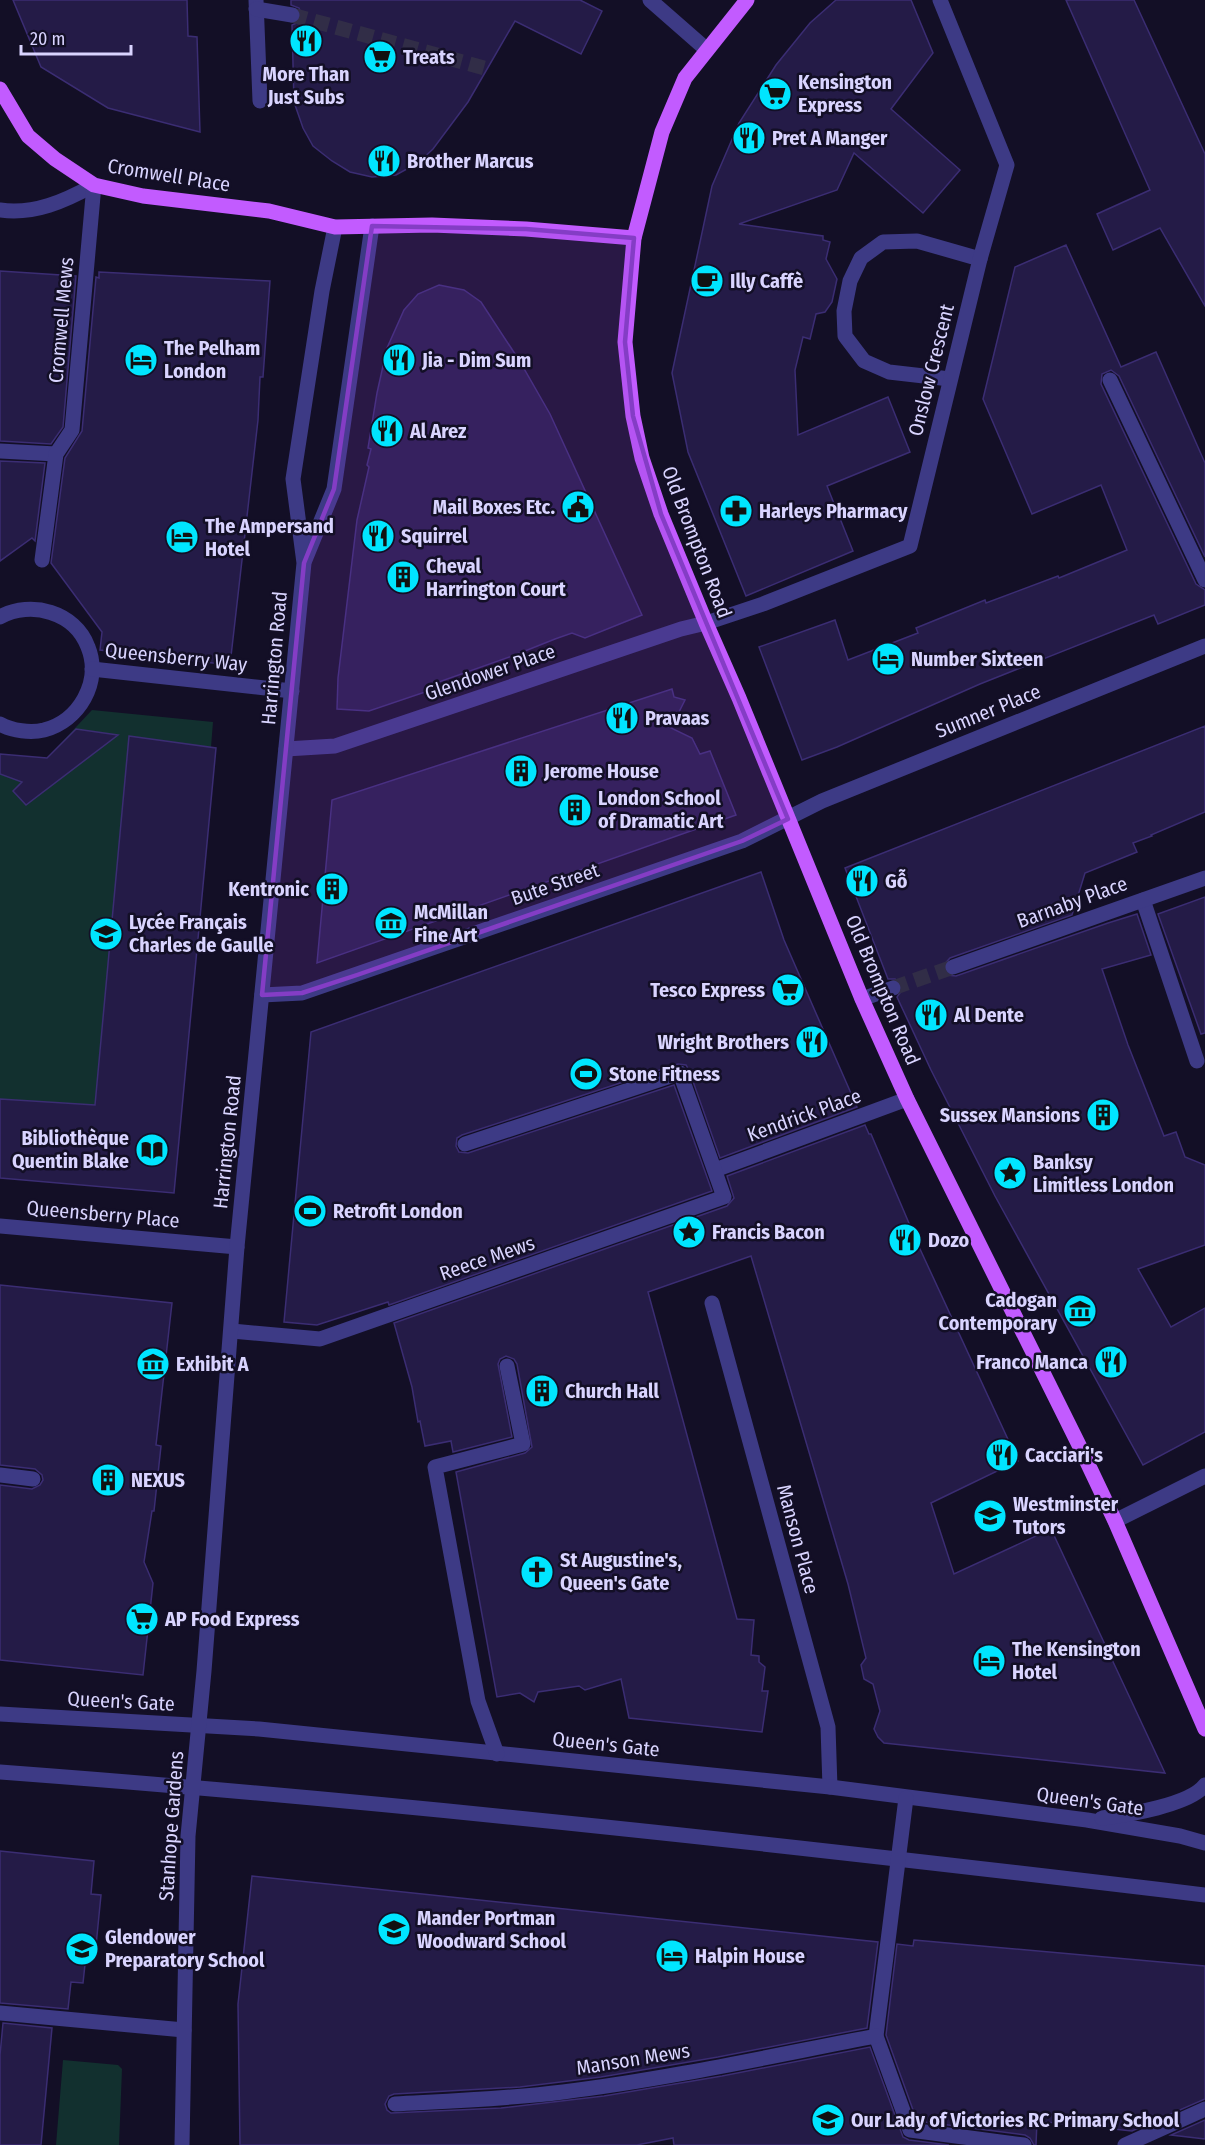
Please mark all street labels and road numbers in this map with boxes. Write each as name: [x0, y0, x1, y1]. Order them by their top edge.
street label: Cromwell Place: [106, 153, 232, 197]
street label: Cromwell Mews: [44, 256, 78, 384]
street label: Onslow Crescent: [903, 301, 959, 438]
street label: Old Brompton Road: [657, 463, 737, 621]
street label: Harrington Road: [256, 590, 292, 726]
street label: Queensberry Way: [104, 638, 248, 676]
street label: Glendower Place: [422, 638, 558, 706]
street label: Sumner Place: [932, 679, 1044, 743]
street label: Bute Street: [508, 858, 603, 910]
street label: Barnaby Place: [1014, 871, 1130, 933]
street label: Old Brompton Road: [841, 911, 925, 1069]
street label: Harrington Road: [208, 1074, 246, 1210]
street label: Kendrick Place: [744, 1083, 864, 1147]
street label: Queensberry Place: [26, 1195, 180, 1233]
street label: Reece Mews: [436, 1231, 538, 1285]
street label: Manson Place: [772, 1482, 824, 1596]
street label: Queen's Gate: [67, 1686, 175, 1716]
street label: Queen's Gate: [551, 1726, 661, 1762]
street label: Stanhope Gardens: [154, 1750, 188, 1902]
street label: Queen's Gate: [1035, 1782, 1145, 1820]
street label: Manson Mews: [575, 2038, 691, 2080]

